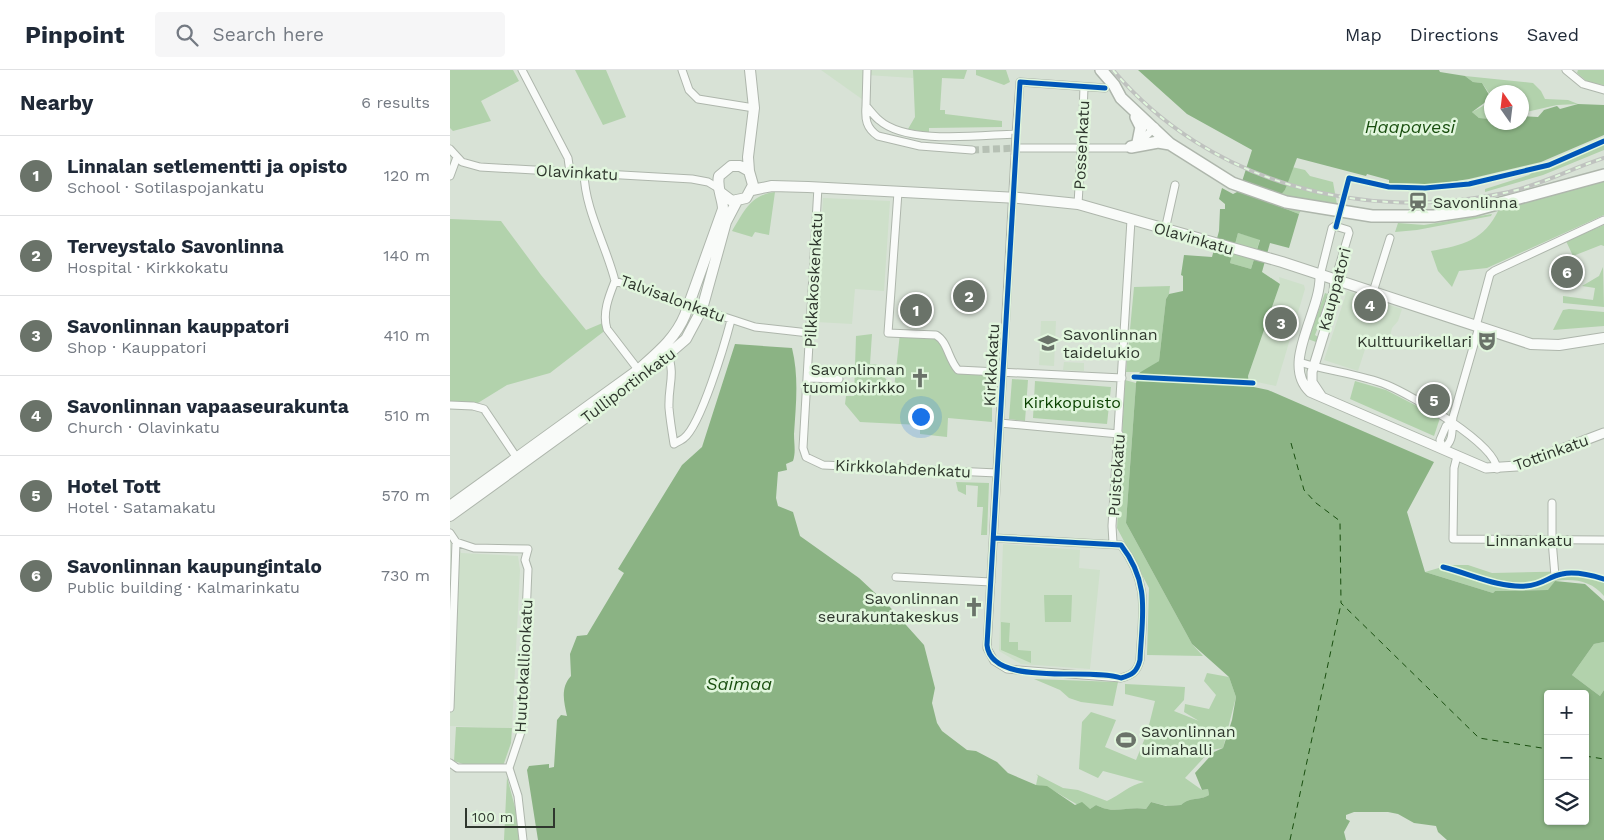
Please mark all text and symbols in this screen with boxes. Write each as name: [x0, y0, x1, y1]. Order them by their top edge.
search box: [155, 12, 505, 57]
text: Pinpoint: [25, 21, 125, 49]
icon: search: [173, 21, 201, 49]
text: Search here: [213, 23, 324, 46]
text: Map: [1345, 24, 1382, 45]
text: Directions: [1410, 24, 1499, 45]
text: Saved: [1527, 24, 1579, 45]
north arrow: [1484, 85, 1529, 130]
text: Nearby: [20, 90, 93, 115]
text: 6 results: [361, 93, 430, 112]
street label: Possenkatu: [1070, 100, 1093, 190]
water label: Haapavesi: [1365, 116, 1457, 137]
text: Linnalan setlementti ja opisto: [67, 155, 347, 178]
street label: Olavinkatu: [535, 161, 619, 184]
text: 1: [33, 166, 39, 185]
text: 120 m: [384, 166, 430, 185]
text: School · Sotilaspojankatu: [67, 178, 264, 197]
station icon: Savonlinna: [1407, 191, 1429, 213]
place label: Savonlinna: [1433, 193, 1518, 212]
street label: Pilkkakoskenkatu: [800, 212, 827, 348]
street label: Olavinkatu: [1152, 218, 1236, 259]
text: Terveystalo Savonlinna: [67, 235, 284, 258]
text: 2: [31, 246, 41, 265]
text: 140 m: [383, 246, 430, 265]
street label: Kauppatori: [1314, 246, 1355, 333]
pin: 6: [1551, 253, 1583, 291]
text: Hospital · Kirkkokatu: [67, 258, 229, 277]
street label: Talvisalonkatu: [618, 271, 728, 326]
pin: 2: [953, 277, 985, 315]
pin: 4: [1354, 286, 1386, 324]
pin: 1: [900, 291, 932, 329]
pin: 3: [1265, 304, 1297, 342]
text: Savonlinnan kauppatori: [67, 315, 289, 338]
street label: Kirkkokatu: [980, 323, 1003, 407]
place label: Savonlinnan taidelukio: [1063, 325, 1158, 362]
text: 3: [31, 326, 41, 345]
text: 410 m: [384, 326, 430, 345]
theatre icon: Kulttuurikellari: [1476, 330, 1498, 352]
school or university icon: Savonlinnan taidelukio: [1037, 332, 1059, 354]
place label: Kulttuurikellari: [1357, 332, 1472, 351]
text: Shop · Kauppatori: [67, 338, 206, 357]
street label: Tulliportinkatu: [577, 344, 679, 427]
place label: Savonlinnan tuomiokirkko: [802, 360, 905, 397]
church icon: Savonlinnan tuomiokirkko: [909, 367, 931, 389]
pin: 5: [1418, 381, 1450, 419]
park label: Kirkkopuisto: [1023, 393, 1121, 412]
text: Savonlinnan vapaaseurakunta: [67, 395, 349, 418]
your location: [908, 404, 934, 430]
text: 4: [31, 406, 41, 425]
text: 510 m: [384, 406, 430, 425]
text: Church · Olavinkatu: [67, 418, 220, 437]
street label: Tottinkatu: [1511, 430, 1591, 475]
street label: Puistokatu: [1104, 433, 1129, 517]
street label: Kirkkolahdenkatu: [835, 455, 971, 482]
text: Hotel Tott: [67, 475, 161, 498]
text: 5: [31, 486, 41, 505]
text: 570 m: [381, 486, 430, 505]
text: Hotel · Satamakatu: [67, 498, 216, 517]
street label: Linnankatu: [1486, 531, 1572, 550]
text: Savonlinnan kaupungintalo: [67, 555, 322, 578]
text: 6: [31, 566, 41, 585]
text: 730 m: [381, 566, 430, 585]
text: Public building · Kalmarinkatu: [67, 578, 300, 597]
place label: Savonlinnan seurakuntakeskus: [818, 589, 959, 626]
church icon: Savonlinnan seurakuntakeskus: [963, 596, 985, 618]
street label: Huutokallionkatu: [511, 599, 536, 733]
water label: Saimaa: [706, 673, 772, 694]
map controls: [1544, 690, 1589, 825]
button: +: [1544, 690, 1589, 735]
place label: Savonlinnan uimahalli: [1141, 722, 1236, 759]
sports icon: Savonlinnan uimahalli: [1115, 729, 1137, 751]
button: −: [1544, 735, 1589, 780]
button: layers: [1544, 780, 1589, 825]
scale bar: [465, 805, 555, 828]
text: 100 m: [472, 809, 513, 825]

